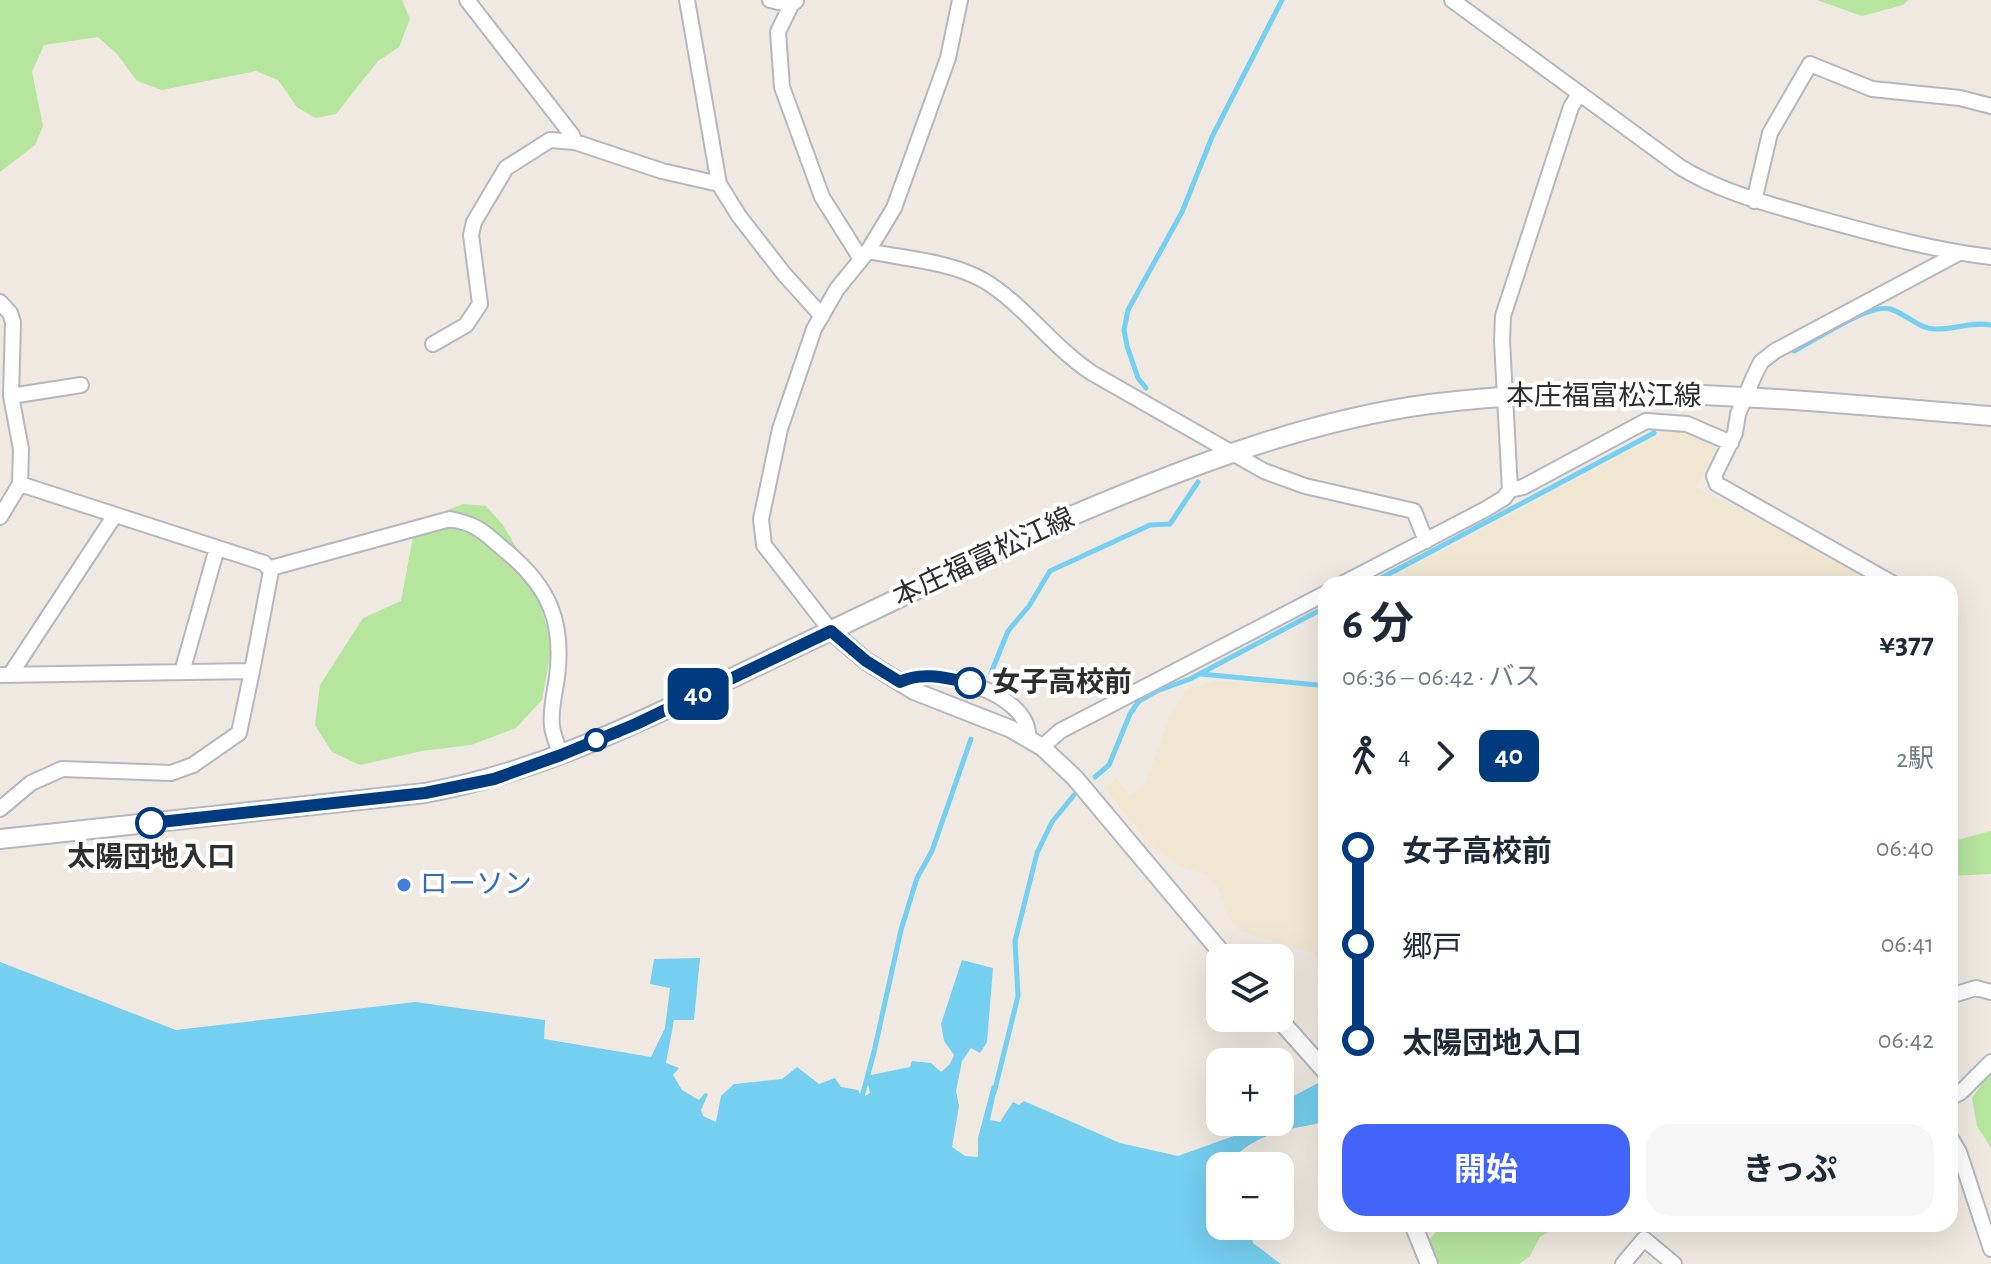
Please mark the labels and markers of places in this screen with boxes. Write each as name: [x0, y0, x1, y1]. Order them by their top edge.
place label: 女子高校前: [992, 666, 1132, 697]
marker: 女子高校前: [955, 668, 985, 698]
unlabelled marker: [585, 729, 607, 751]
marker: 太陽団地入口: [136, 808, 166, 838]
place label: 太陽団地入口: [67, 842, 235, 872]
place label: ローソン: [420, 871, 532, 899]
marker: ローソン: [395, 876, 413, 894]

